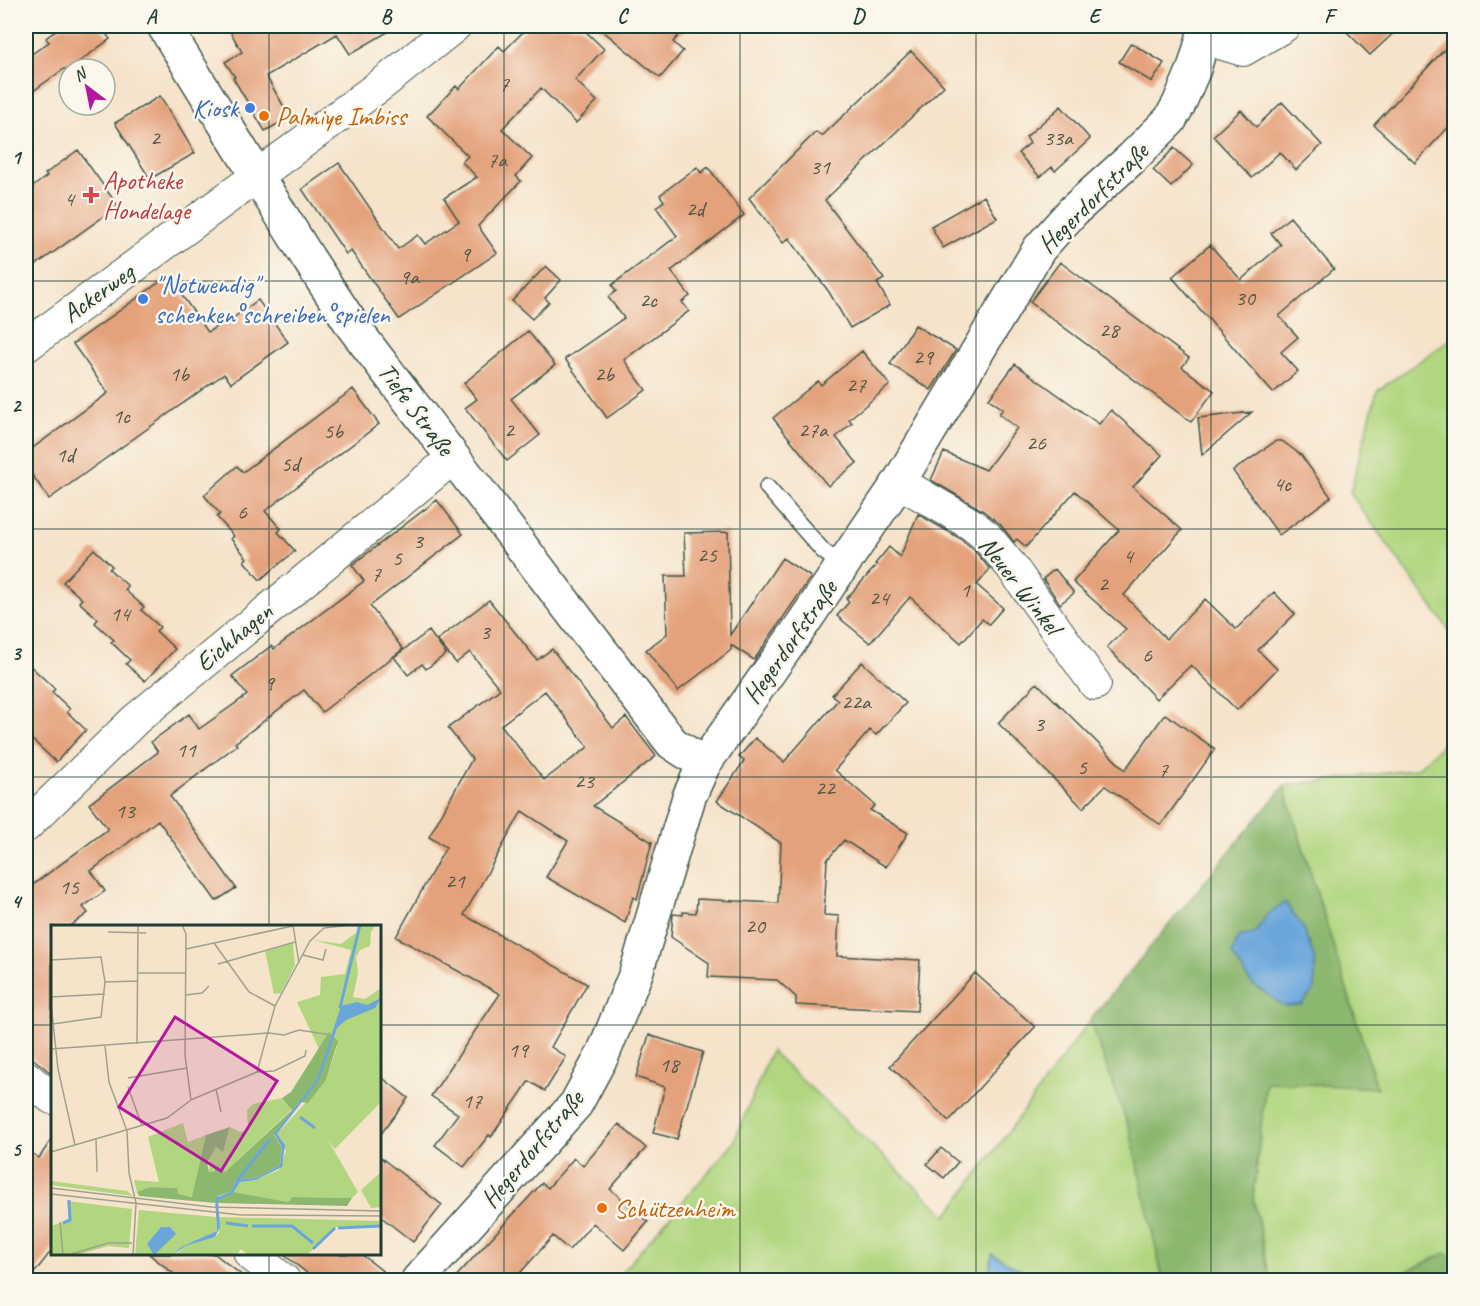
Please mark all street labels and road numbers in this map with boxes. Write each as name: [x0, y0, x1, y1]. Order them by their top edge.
street label: Hegerdorfstraße: [1031, 134, 1157, 260]
street label: Ackerweg: [56, 255, 142, 330]
street label: Tiefe Straße: [370, 356, 463, 464]
street label: Neuer Winkel: [971, 529, 1071, 644]
street label: Hegerdorfstraße: [735, 572, 846, 710]
street label: Eichhagen: [188, 595, 280, 679]
street label: Hegerdorfstraße: [473, 1082, 592, 1215]

